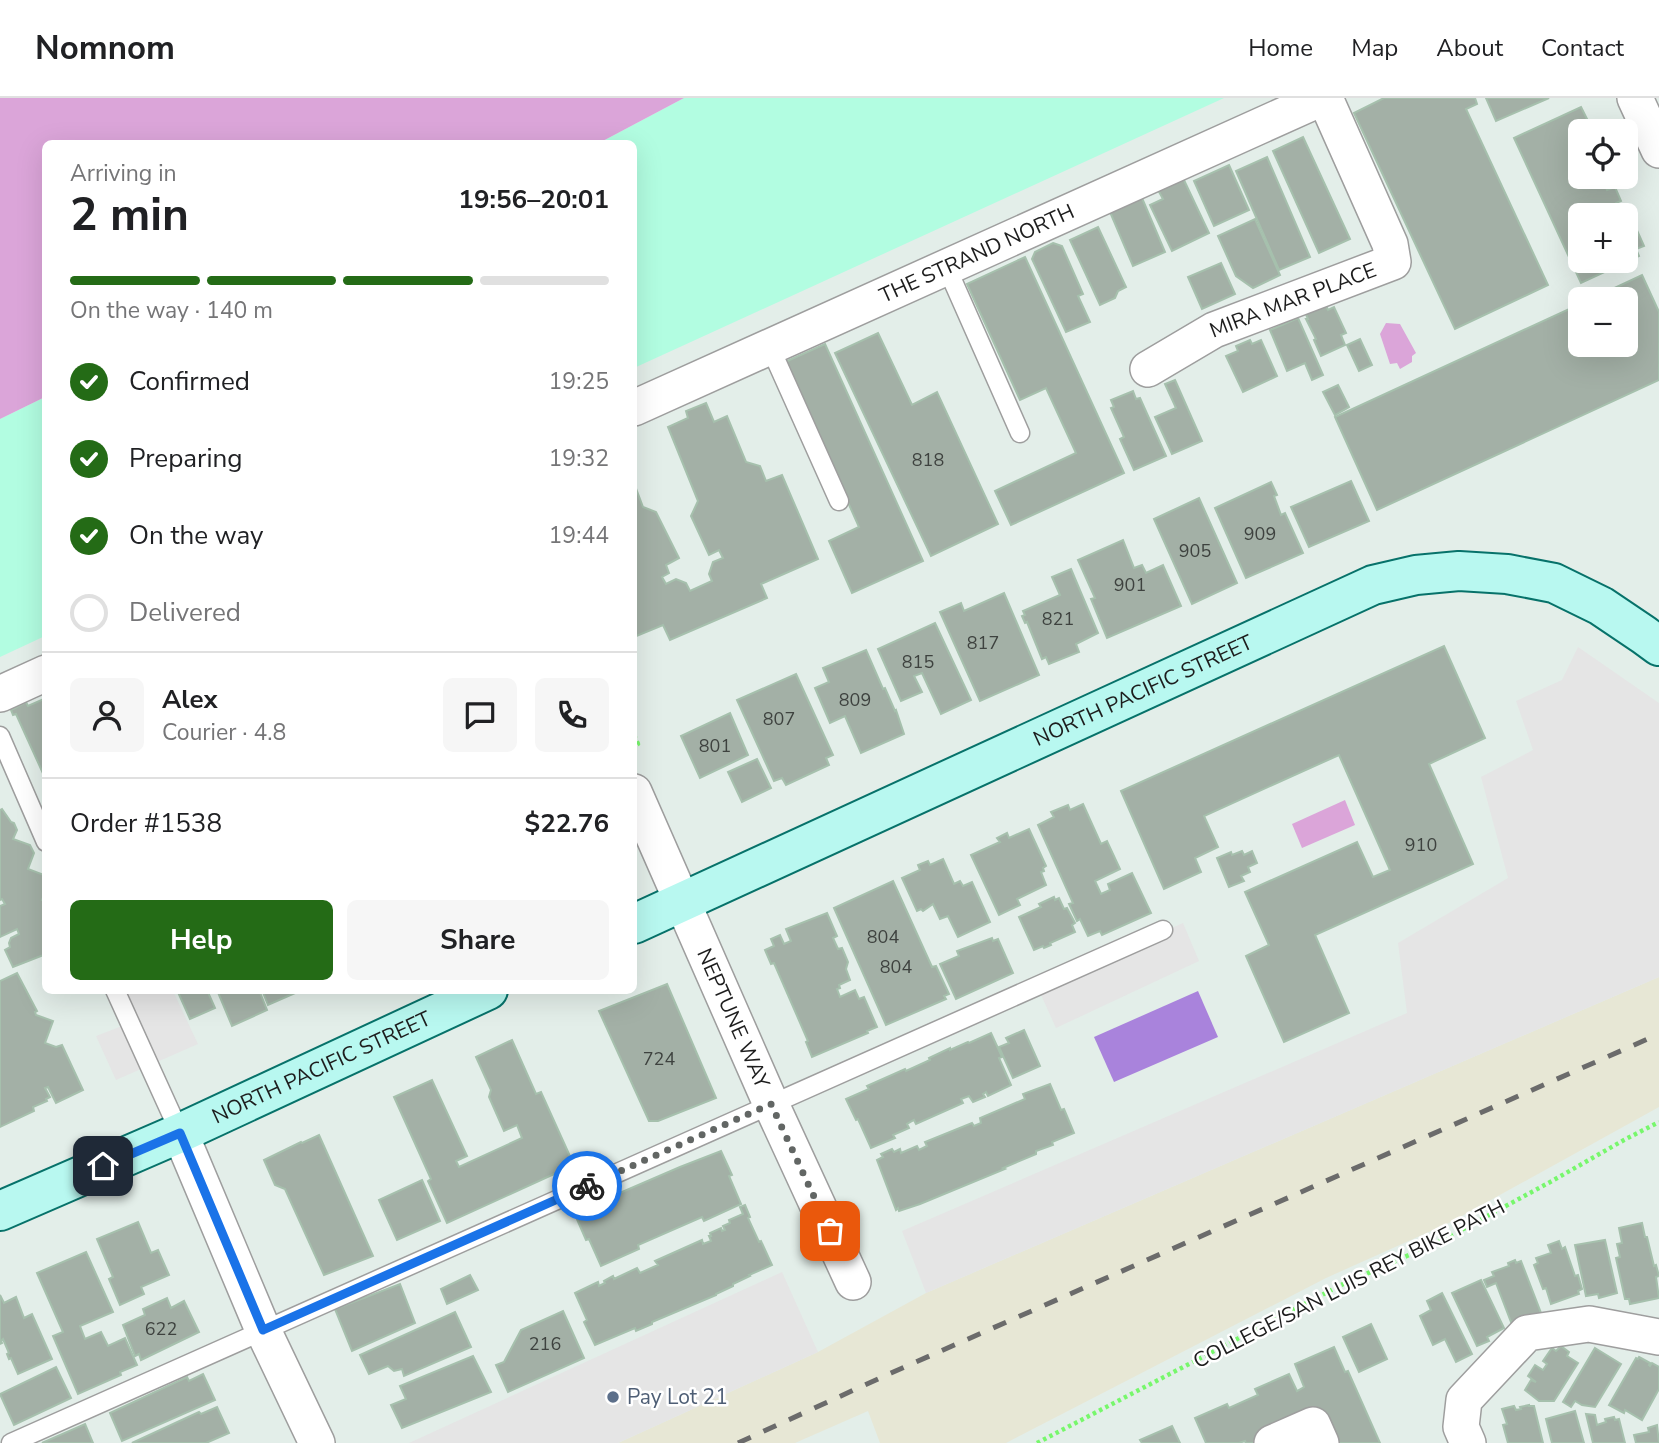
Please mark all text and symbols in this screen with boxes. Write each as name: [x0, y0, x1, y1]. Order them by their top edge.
text: Nomnom: [35, 26, 175, 71]
text: Home: [1248, 32, 1313, 64]
text: Map: [1351, 32, 1398, 64]
text: About: [1436, 32, 1503, 64]
text: Contact: [1541, 32, 1624, 64]
map controls: [1568, 119, 1638, 357]
button: locate: [1568, 119, 1638, 189]
text: Arriving in: [70, 158, 177, 189]
text: 19:56–20:01: [458, 182, 609, 217]
text: 2 min: [70, 183, 189, 246]
street label: THE STRAND NORTH: [875, 197, 1079, 310]
button: +: [1568, 203, 1638, 273]
street label: MIRA MAR PLACE: [1205, 256, 1380, 344]
button: −: [1568, 287, 1638, 357]
text: On the way · 140 m: [70, 295, 273, 326]
icon: check: [70, 363, 108, 401]
text: Confirmed: [129, 364, 250, 399]
text: 19:25: [549, 366, 609, 397]
icon: check: [70, 440, 108, 478]
text: Preparing: [129, 441, 242, 476]
text: 19:32: [549, 443, 609, 474]
house number: 818: [912, 448, 944, 472]
icon: check: [70, 517, 108, 555]
text: On the way: [129, 518, 263, 553]
text: 19:44: [549, 520, 609, 551]
house number: 909: [1244, 522, 1276, 546]
house number: 905: [1179, 539, 1211, 563]
house number: 901: [1114, 573, 1146, 597]
text: Delivered: [129, 595, 241, 630]
house number: 821: [1042, 607, 1074, 631]
street label: NORTH PACIFIC STREET: [1029, 628, 1257, 753]
house number: 817: [967, 631, 999, 655]
house number: 815: [902, 650, 934, 674]
button: person: [70, 678, 144, 752]
button: chat: [443, 678, 517, 752]
button: phone: [535, 678, 609, 752]
text: Alex: [162, 682, 218, 717]
house number: 809: [839, 688, 871, 712]
house number: 807: [763, 707, 795, 731]
text: Courier · 4.8: [162, 717, 286, 748]
house number: 801: [699, 734, 731, 758]
text: Order #1538: [70, 806, 222, 841]
text: $22.76: [525, 806, 609, 841]
house number: 910: [1405, 833, 1437, 857]
button: Help: [70, 900, 333, 980]
button: Share: [347, 900, 609, 980]
house number: 804: [867, 925, 899, 949]
street label: NEPTUNE WAY: [690, 944, 777, 1093]
house number: 804: [880, 955, 912, 979]
street label: NORTH PACIFIC STREET: [207, 1004, 436, 1130]
house number: 724: [643, 1047, 675, 1071]
pin: [73, 1136, 133, 1196]
icon: home: [84, 1147, 122, 1185]
courier: [552, 1151, 622, 1221]
icon: bike: [568, 1167, 606, 1205]
street label: COLLEGE/SAN LUIS REY BIKE PATH: [1188, 1193, 1510, 1375]
pin: [800, 1201, 860, 1261]
icon: bag: [811, 1212, 849, 1250]
house number: 622: [145, 1317, 177, 1341]
house number: 216: [529, 1332, 561, 1356]
place label: Pay Lot 21: [627, 1383, 728, 1411]
marker: Pay Lot 21: [605, 1389, 621, 1405]

